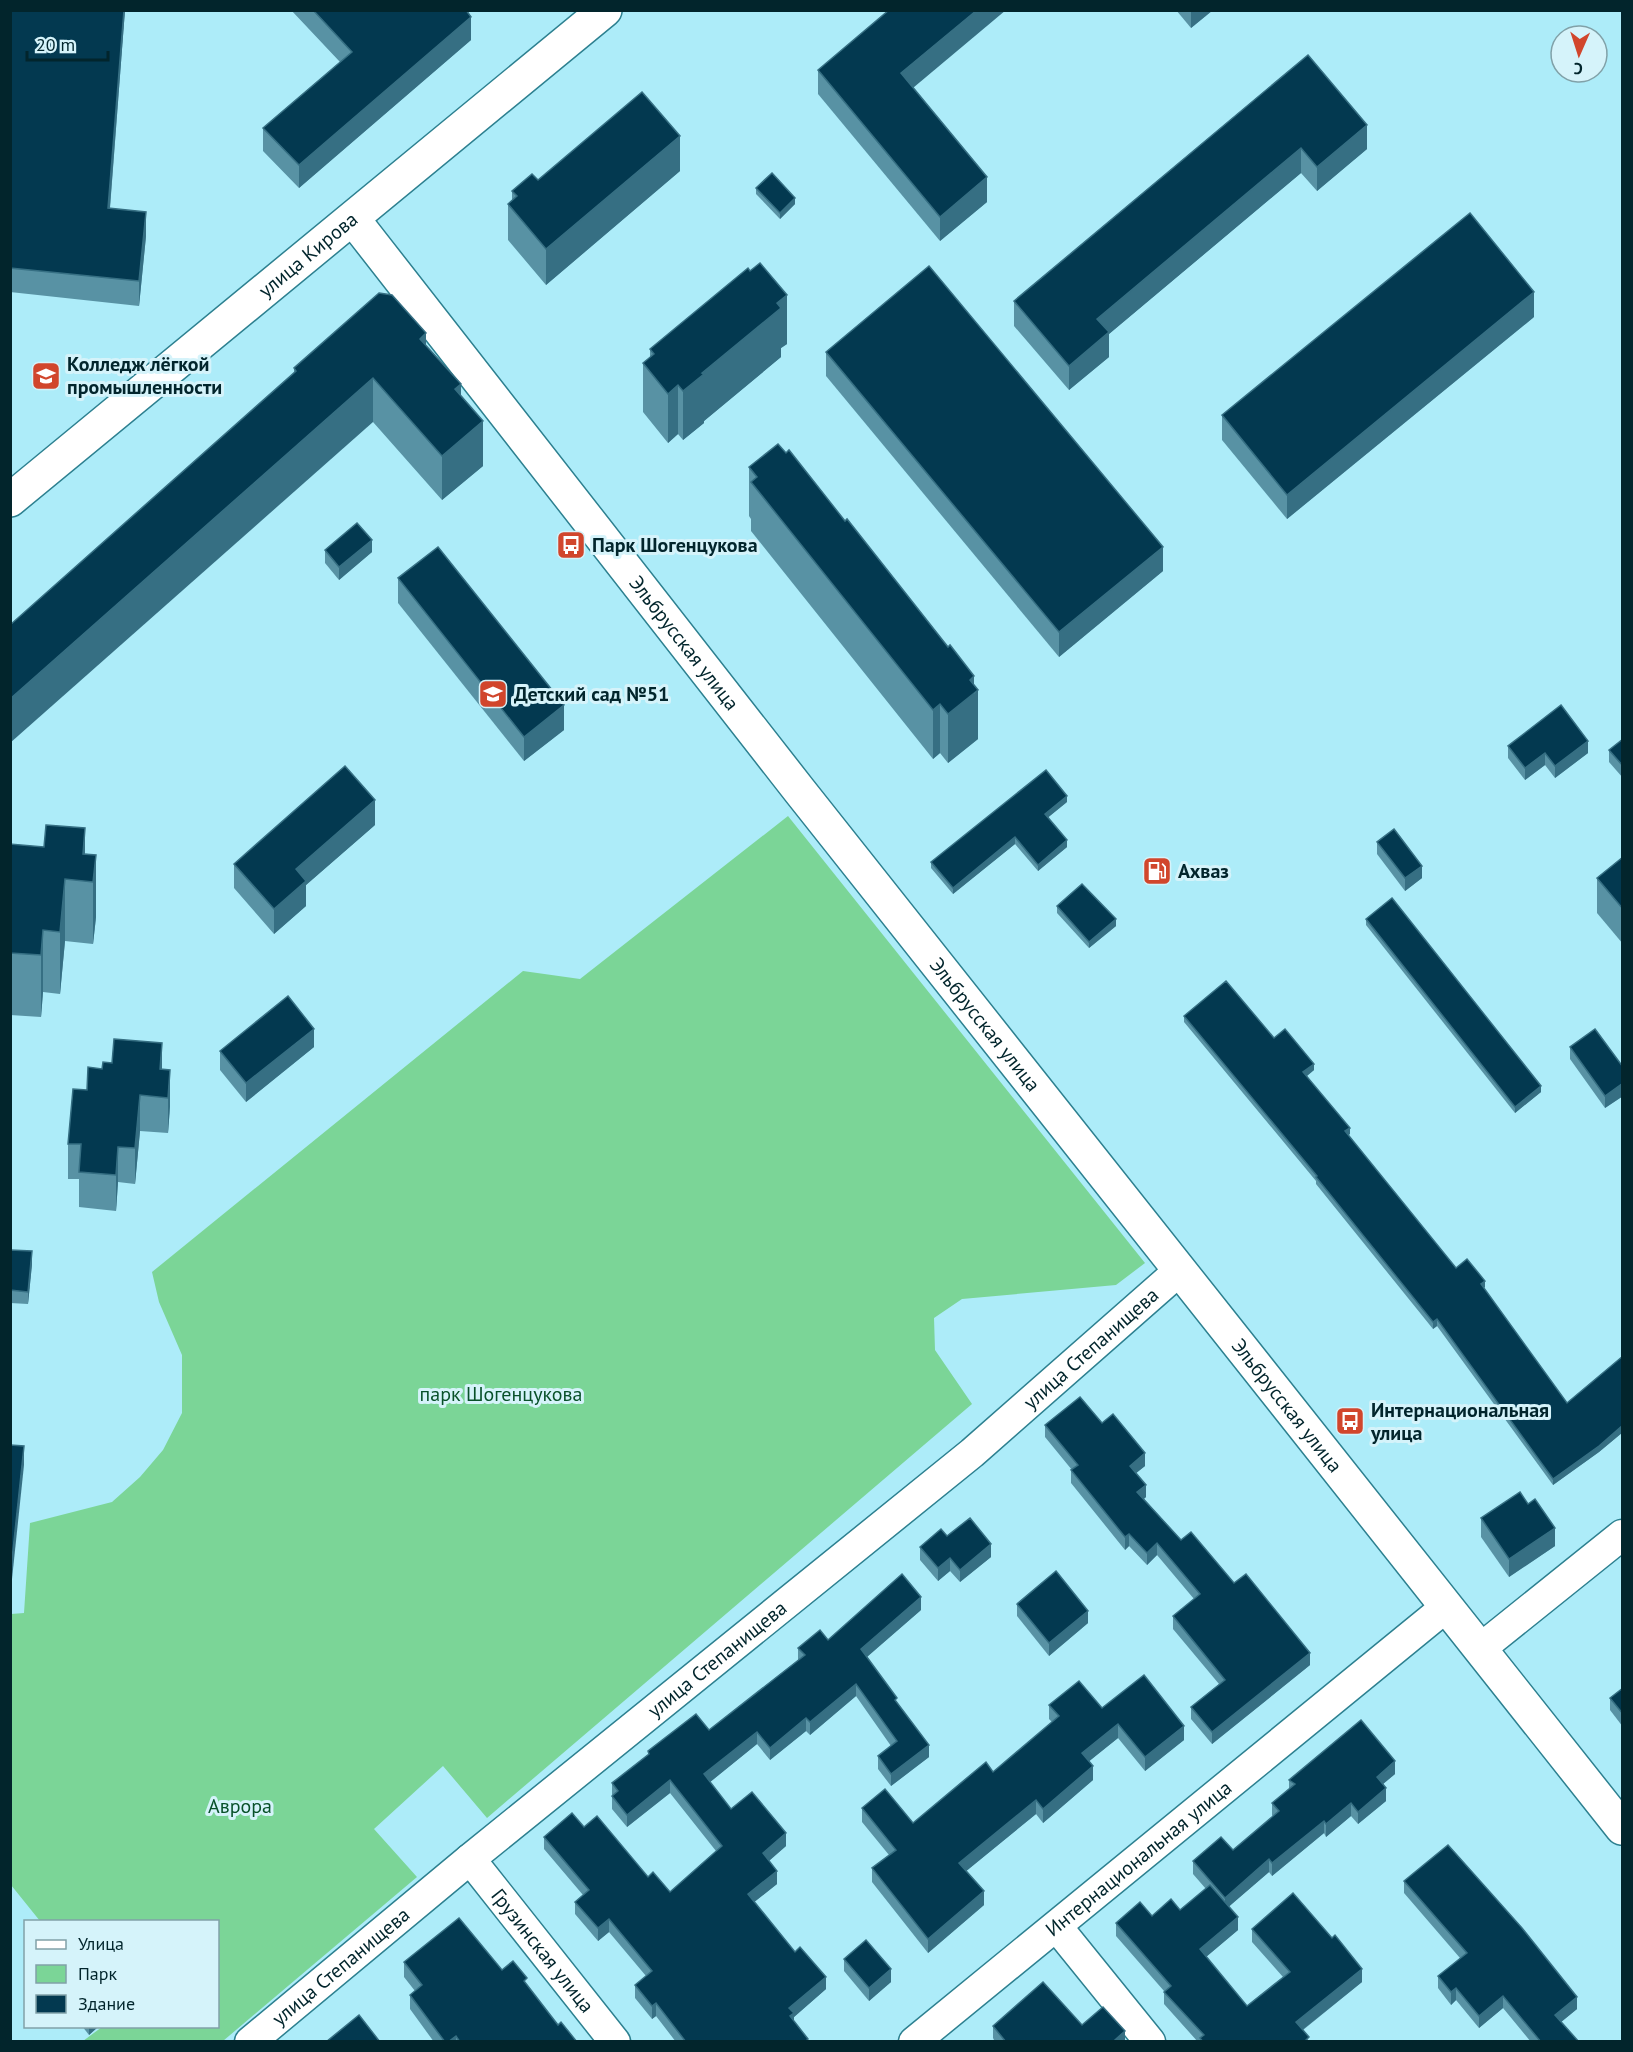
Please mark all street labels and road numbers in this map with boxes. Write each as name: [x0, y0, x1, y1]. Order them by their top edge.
street label: улица Кирова: [253, 206, 363, 303]
street label: Эльбрусская улица: [624, 571, 745, 715]
street label: Эльбрусская улица: [924, 952, 1046, 1097]
street label: улица Степанищева: [1018, 1282, 1164, 1415]
street label: Эльбрусская улица: [1226, 1333, 1348, 1478]
street label: улица Степанищева: [642, 1595, 792, 1723]
street label: Интернациональная улица: [1040, 1775, 1237, 1942]
street label: Грузинская улица: [485, 1883, 600, 2018]
street label: улица Степанищева: [266, 1902, 415, 2031]

